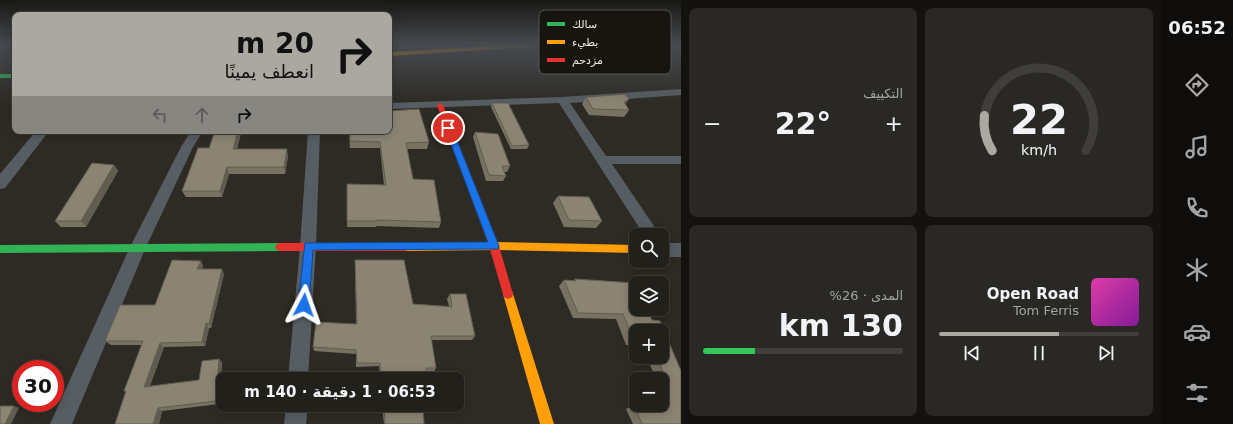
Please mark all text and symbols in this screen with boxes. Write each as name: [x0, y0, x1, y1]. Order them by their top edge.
legend: [539, 10, 671, 74]
text: 06:52: [1168, 17, 1226, 38]
text: سالك: [572, 18, 597, 31]
text: 20 m: [236, 27, 314, 60]
icon: right: [328, 28, 380, 80]
text: بطيء: [572, 36, 598, 49]
text: مزدحم: [572, 54, 603, 67]
text: انعطف يمينًا: [224, 61, 314, 82]
icon: directions: [1183, 71, 1211, 99]
text: التكييف: [863, 86, 903, 101]
text: 22: [1010, 94, 1068, 143]
icon: left: [149, 104, 171, 126]
icon: ahead: [191, 104, 213, 126]
icon: right: [233, 104, 255, 126]
text: 22°: [775, 106, 831, 141]
pin: [431, 111, 465, 145]
text: −: [703, 111, 721, 136]
text: +: [885, 111, 903, 136]
icon: arrive: [437, 117, 459, 139]
icon: music: [1183, 133, 1211, 161]
text: km/h: [1021, 141, 1057, 157]
icon: phone: [1183, 194, 1211, 222]
map controls: [629, 228, 669, 412]
button: search: [629, 228, 669, 268]
icon: climate: [1183, 256, 1211, 284]
button: layers: [629, 276, 669, 316]
position arrow: [283, 284, 325, 326]
text: Open Road: [987, 285, 1079, 303]
text: المدى · 26%: [830, 288, 903, 303]
text: Tom Ferris: [1013, 303, 1079, 318]
text: 130 km: [779, 308, 903, 343]
icon: car: [1183, 318, 1211, 346]
button: +: [629, 324, 669, 364]
icon: previous: [961, 342, 983, 364]
icon: pause: [1028, 342, 1050, 364]
icon: next: [1095, 342, 1117, 364]
speed limit sign: 30: [12, 360, 64, 412]
button: −: [629, 372, 669, 412]
icon: filters: [1183, 379, 1211, 407]
text: 06:53 · 1 دقيقة · 140 m: [244, 383, 436, 401]

